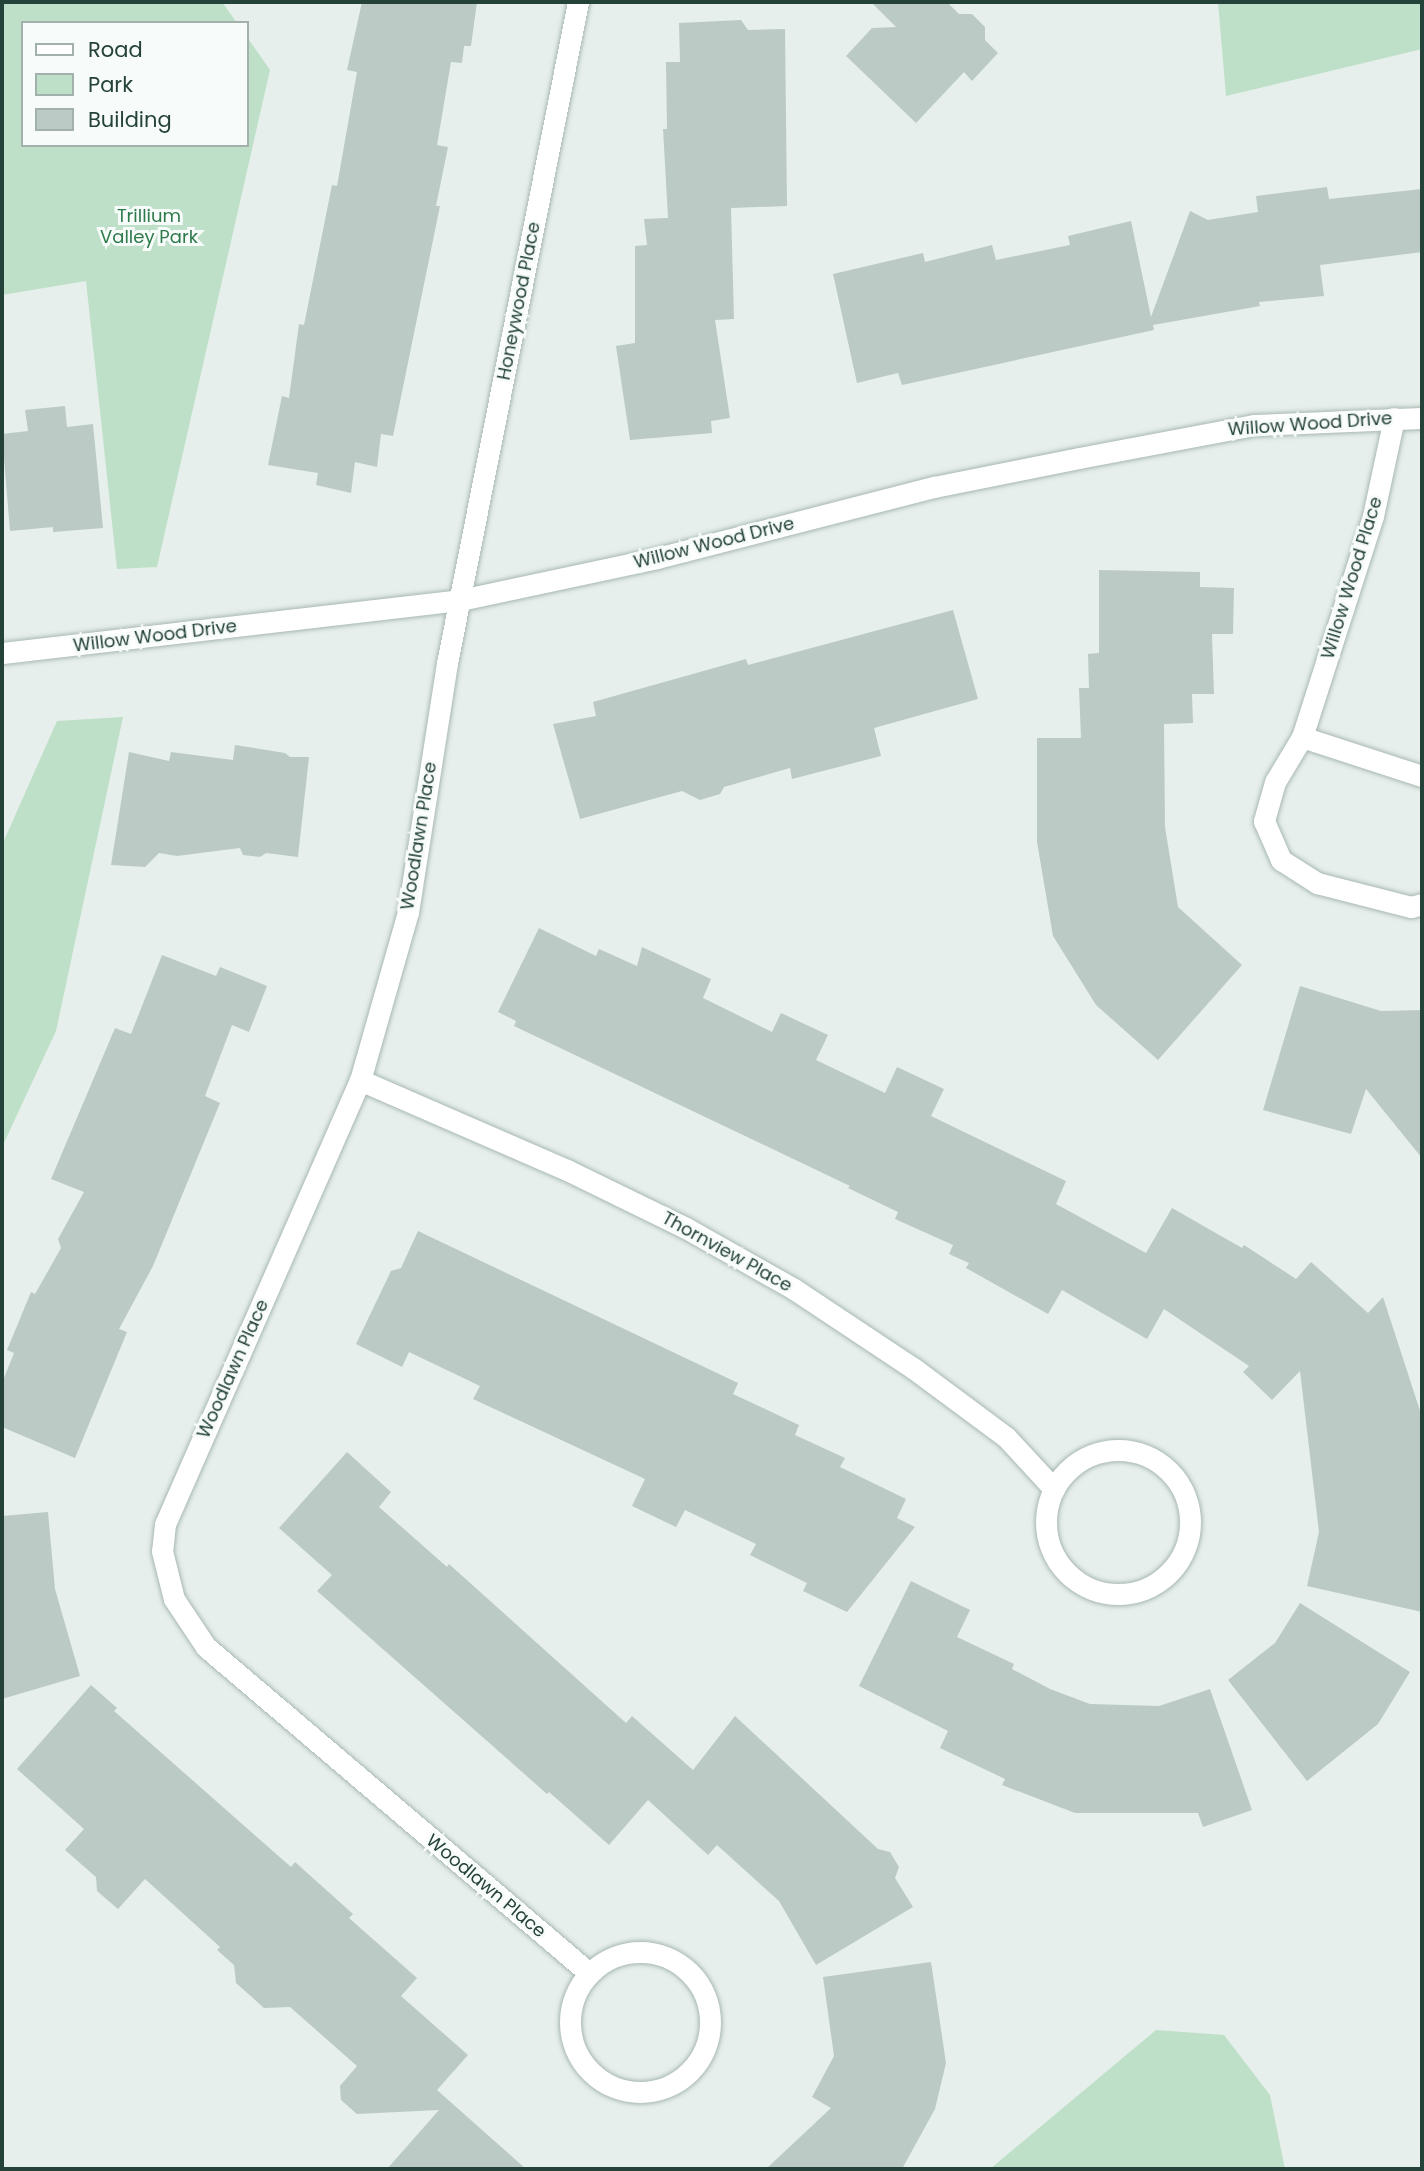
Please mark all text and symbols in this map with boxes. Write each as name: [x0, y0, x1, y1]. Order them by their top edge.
legend: [21, 21, 248, 147]
text: Road: [88, 35, 143, 64]
text: Park: [88, 70, 133, 99]
text: Building: [88, 105, 172, 134]
park label: Trillium Valley Park: [100, 206, 198, 248]
street label: Honeywood Place: [493, 220, 545, 382]
street label: Willow Wood Drive: [1227, 407, 1393, 441]
street label: Willow Wood Place: [1317, 494, 1387, 662]
street label: Willow Wood Drive: [632, 513, 796, 573]
street label: Willow Wood Drive: [72, 615, 238, 657]
street label: Woodlawn Place: [397, 760, 441, 912]
street label: Thornview Place: [658, 1207, 796, 1297]
street label: Woodlawn Place: [193, 1296, 273, 1442]
street label: Woodlawn Place: [422, 1830, 550, 1942]

